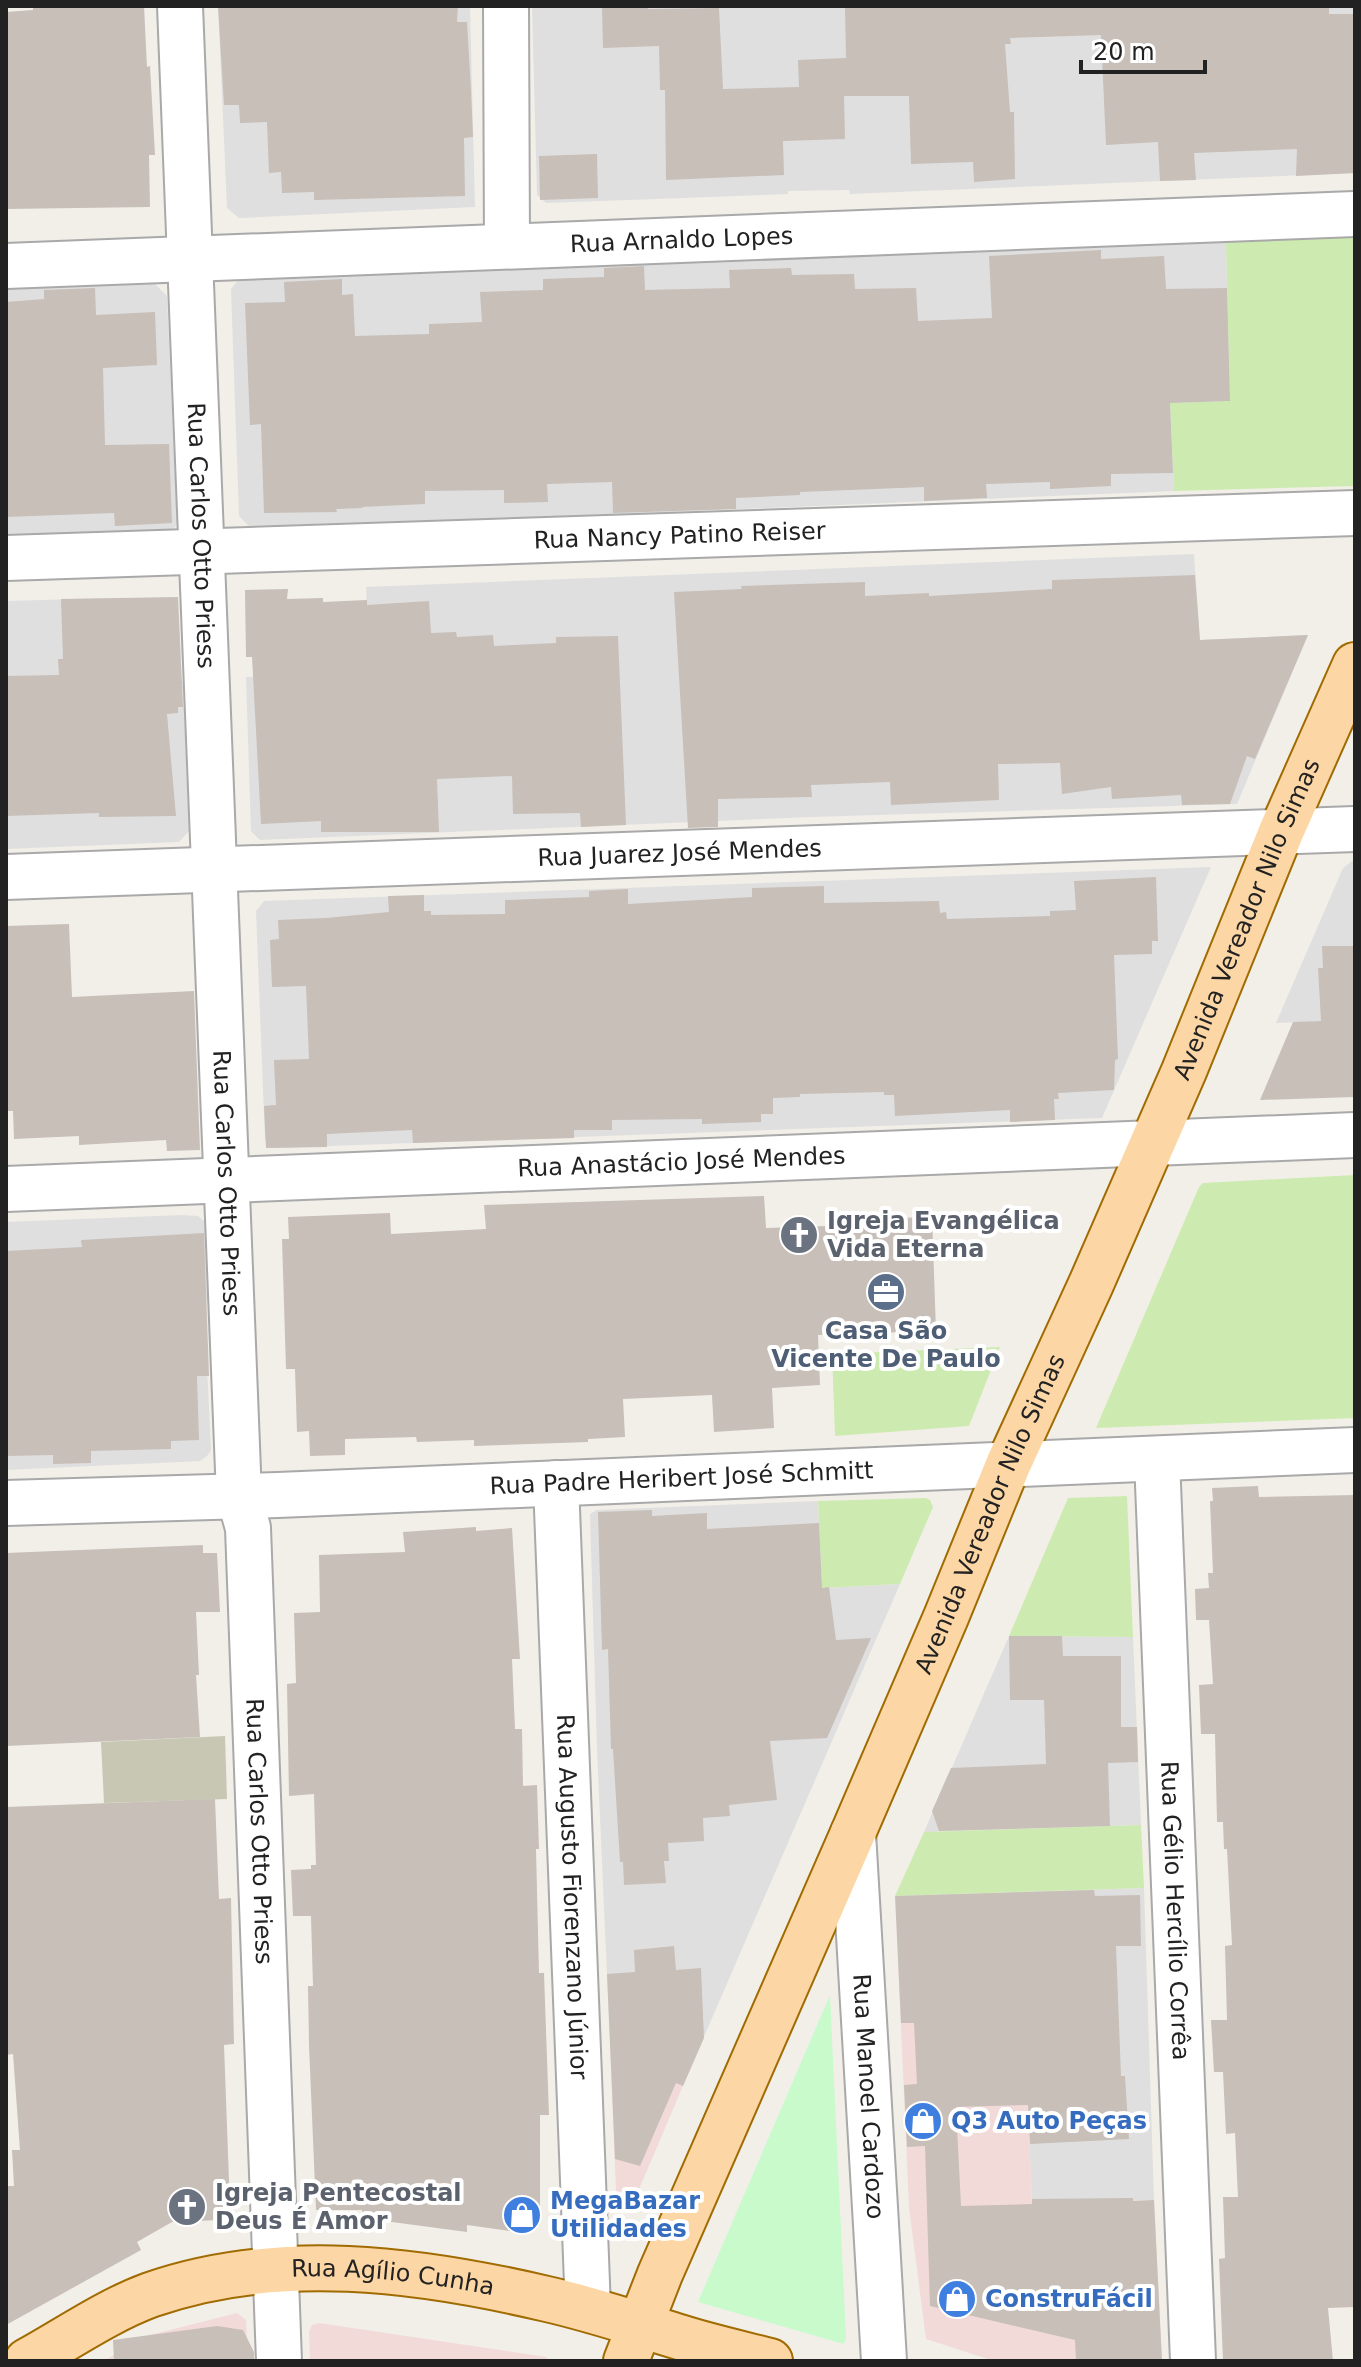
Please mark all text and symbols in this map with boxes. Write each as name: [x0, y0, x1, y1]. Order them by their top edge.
scale bar: [1081, 24, 1205, 74]
text: 20 m: [1093, 38, 1155, 66]
street label: Rua Arnaldo Lopes: [569, 222, 794, 258]
street label: Rua Carlos Otto Priess: [182, 402, 220, 669]
street label: Rua Nancy Patino Reiser: [533, 517, 826, 554]
street label: Avenida Vereador Nilo Simas: [1168, 754, 1326, 1084]
street label: Rua Juarez José Mendes: [537, 834, 822, 872]
street label: Rua Carlos Otto Priess: [207, 1049, 246, 1317]
street label: Rua Anastácio José Mendes: [517, 1141, 846, 1183]
place label: Igreja Evangélica Vida Eterna: [827, 1207, 1060, 1263]
church icon: Igreja Evangélica Vida Eterna: [778, 1214, 820, 1256]
office icon: Casa São Vicente De Paulo: [865, 1271, 907, 1313]
place label: Casa São Vicente De Paulo: [771, 1317, 1001, 1373]
street label: Avenida Vereador Nilo Simas: [909, 1350, 1071, 1678]
street label: Rua Padre Heribert José Schmitt: [489, 1456, 874, 1500]
street label: Rua Carlos Otto Priess: [240, 1698, 278, 1965]
street label: Rua Augusto Fiorenzano Júnior: [551, 1713, 593, 2080]
street label: Rua Gélio Hercílio Corrêa: [1155, 1760, 1195, 2061]
street label: Rua Manoel Cardozo: [847, 1973, 890, 2220]
shop icon: Q3 Auto Peças: [902, 2100, 944, 2142]
place label: Q3 Auto Peças: [951, 2107, 1147, 2135]
place label: Igreja Pentecostal Deus É Amor: [215, 2179, 462, 2235]
church icon: Igreja Pentecostal Deus É Amor: [166, 2186, 208, 2228]
place label: MegaBazar Utilidades: [550, 2187, 700, 2243]
shop icon: MegaBazar Utilidades: [501, 2194, 543, 2236]
street label: Rua Agílio Cunha: [291, 2254, 497, 2301]
shop icon: ConstruFácil: [936, 2278, 978, 2320]
place label: ConstruFácil: [985, 2285, 1153, 2313]

